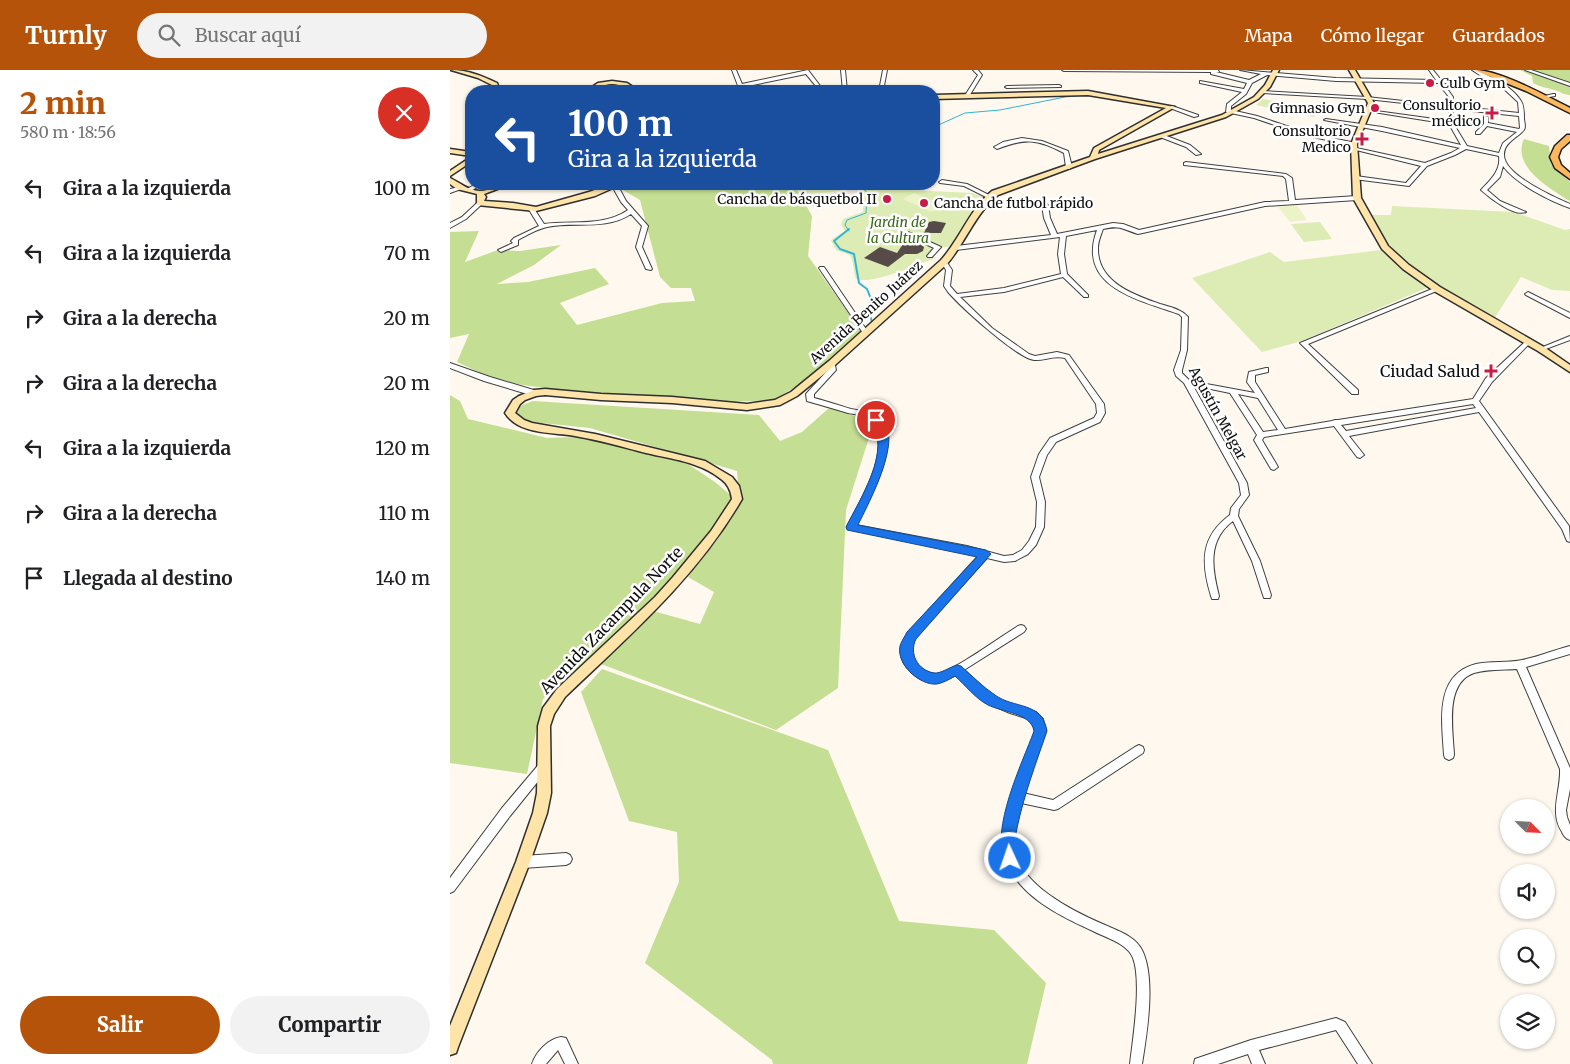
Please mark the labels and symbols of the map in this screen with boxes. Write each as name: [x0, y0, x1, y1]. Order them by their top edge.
place label: Culb Gym: [1440, 74, 1506, 92]
marker: Culb Gym: [1424, 77, 1436, 89]
place label: Consultorio médico: [1403, 96, 1481, 130]
place label: Gimnasio Gyn: [1270, 99, 1365, 117]
marker: Gimnasio Gyn: [1369, 102, 1381, 114]
marker: Consultorio médico: [1485, 106, 1499, 120]
place label: Consultorio Medico: [1273, 122, 1351, 156]
marker: Consultorio Medico: [1355, 132, 1369, 146]
place label: Cancha de básquetbol II: [717, 190, 877, 208]
marker: Cancha de básquetbol II: [881, 193, 893, 205]
place label: Cancha de futbol rápido: [934, 194, 1093, 212]
marker: Cancha de futbol rápido: [918, 197, 930, 209]
park label: Jardin de la Cultura: [867, 213, 929, 247]
street label: Avenida Benito Juárez: [805, 256, 927, 368]
place label: Ciudad Salud: [1380, 361, 1480, 381]
street label: Agustín Melgar: [1184, 362, 1251, 463]
marker: Ciudad Salud: [1484, 364, 1498, 378]
pin: [855, 399, 897, 441]
street label: Avenida Zacampula Norte: [535, 542, 687, 699]
north arrow: [1500, 799, 1555, 854]
position arrow: [983, 831, 1035, 883]

